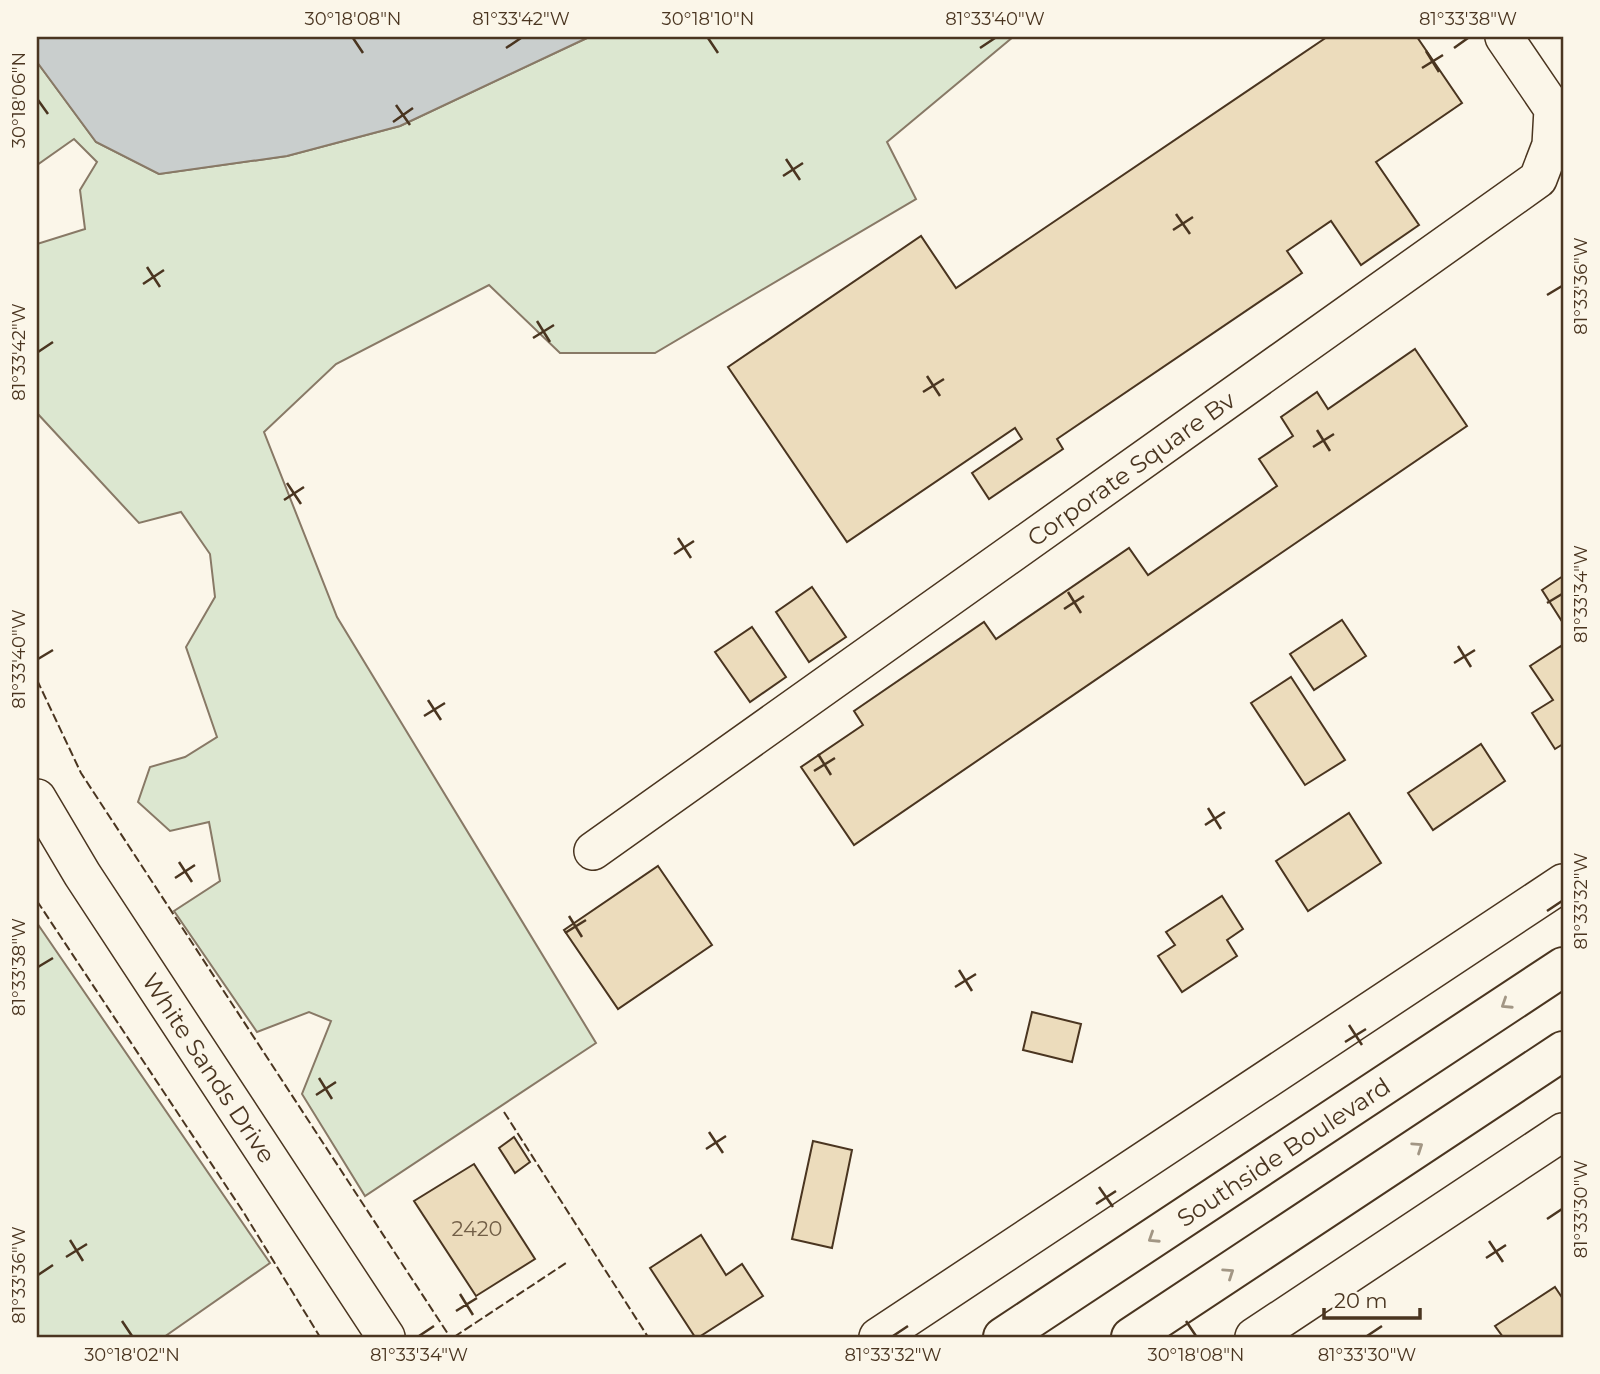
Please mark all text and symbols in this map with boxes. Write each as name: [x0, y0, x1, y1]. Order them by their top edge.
text: 30°18'08"N: [305, 8, 402, 30]
text: 81°33'42"W: [472, 8, 570, 30]
text: 30°18'10"N: [662, 8, 754, 30]
text: 81°33'40"W: [945, 8, 1045, 30]
text: 81°33'38"W: [1419, 8, 1517, 30]
text: 30°18'06"N: [8, 52, 30, 148]
text: 81°33'36"W: [1570, 237, 1592, 335]
text: 81°33'42"W: [8, 303, 30, 401]
street label: Corporate Square Bv: [1021, 385, 1240, 552]
text: 81°33'34"W: [1570, 545, 1592, 643]
text: 81°33'40"W: [8, 609, 30, 709]
text: 81°33'32"W: [1570, 853, 1592, 949]
text: 81°33'38"W: [8, 918, 30, 1016]
street label: White Sands Drive: [136, 967, 282, 1168]
one-way arrow: [1501, 996, 1514, 1009]
street label: Southside Boulevard: [1171, 1071, 1395, 1233]
one-way arrow: [1411, 1142, 1424, 1155]
text: 81°33'30"W: [1570, 1160, 1592, 1258]
house number: 2420: [451, 1216, 503, 1241]
text: 81°33'36"W: [8, 1226, 30, 1324]
one-way arrow: [1148, 1230, 1161, 1242]
one-way arrow: [1221, 1268, 1234, 1281]
scale bar: [1324, 1276, 1420, 1320]
text: 20 m: [1334, 1288, 1388, 1313]
text: 30°18'02"N: [84, 1344, 180, 1366]
text: 81°33'34"W: [370, 1344, 468, 1366]
text: 81°33'32"W: [845, 1344, 941, 1366]
text: 30°18'08"N: [1148, 1344, 1245, 1366]
text: 81°33'30"W: [1318, 1344, 1416, 1366]

